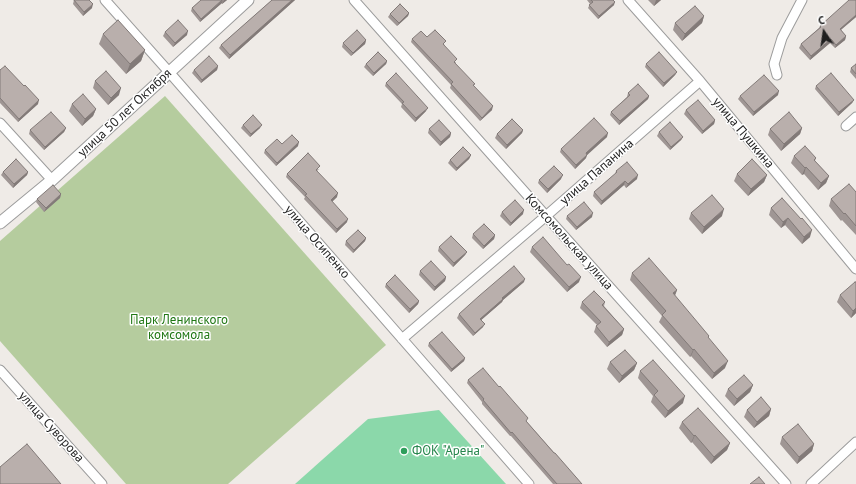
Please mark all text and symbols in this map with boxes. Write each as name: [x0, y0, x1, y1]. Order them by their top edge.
north arrow: [804, 12, 844, 52]
text: С: [817, 13, 826, 28]
street label: улица 50 лет Октября: [75, 65, 175, 161]
street label: улица Пушкина: [709, 94, 777, 172]
street label: улица Папанина: [557, 136, 637, 208]
street label: Комсомольская улица: [522, 191, 616, 293]
street label: улица Осипенко: [281, 202, 353, 282]
park label: Парк Ленинского комсомола: [130, 312, 228, 343]
street label: улица Суворова: [15, 388, 87, 466]
place label: ФОК "Арена": [412, 443, 484, 459]
marker: ФОК "Арена": [399, 446, 409, 456]

